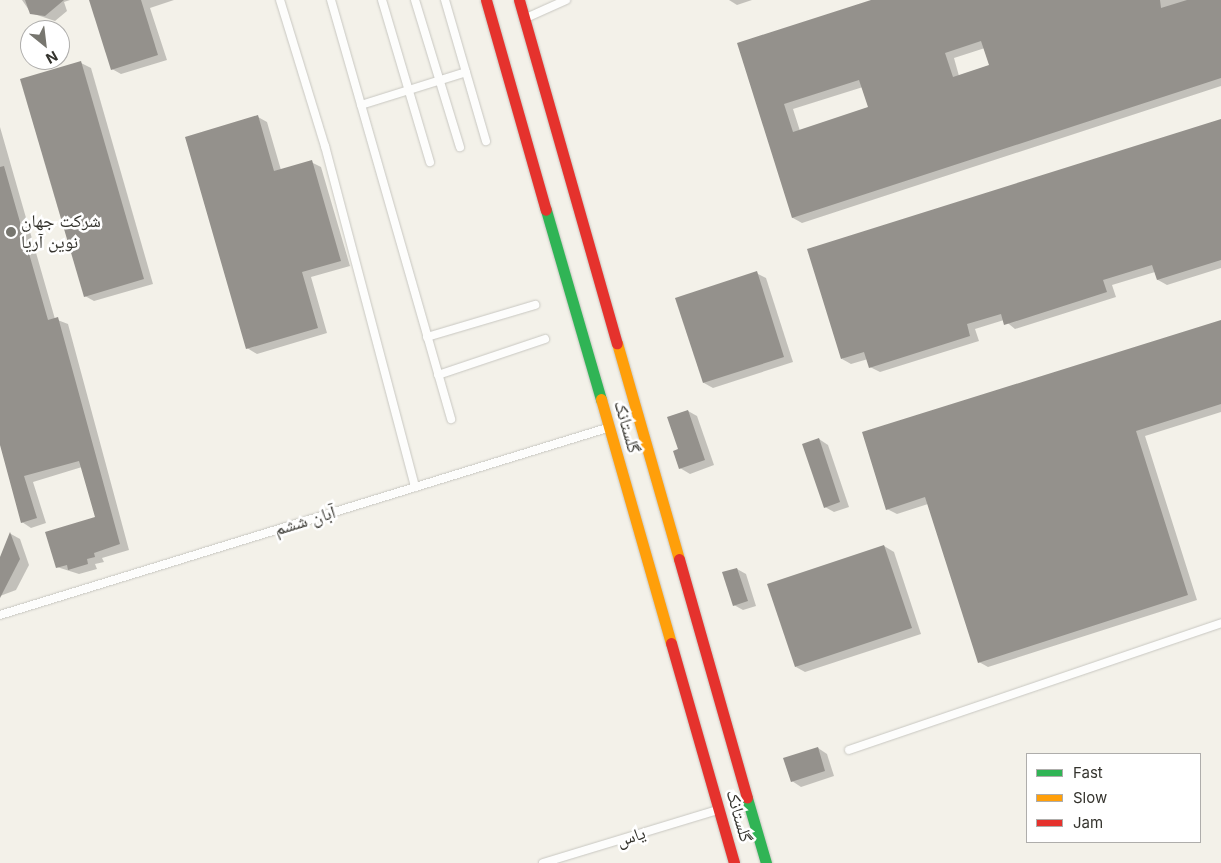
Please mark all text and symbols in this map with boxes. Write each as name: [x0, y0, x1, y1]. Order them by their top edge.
north arrow: [20, 20, 70, 70]
text: N: [43, 48, 61, 68]
place label: شرکت جهان نوین آریا: [21, 211, 101, 253]
marker: شرکت جهان نوین آریا: [5, 226, 17, 238]
street label: گلستانک: [609, 398, 645, 456]
street label: آبان ششم: [272, 502, 338, 540]
legend: [1026, 753, 1201, 843]
text: Fast: [1073, 763, 1103, 782]
street label: گلستانک: [721, 787, 757, 845]
text: Slow: [1073, 788, 1107, 807]
text: Jam: [1073, 813, 1103, 832]
street label: یاس: [614, 822, 648, 852]

